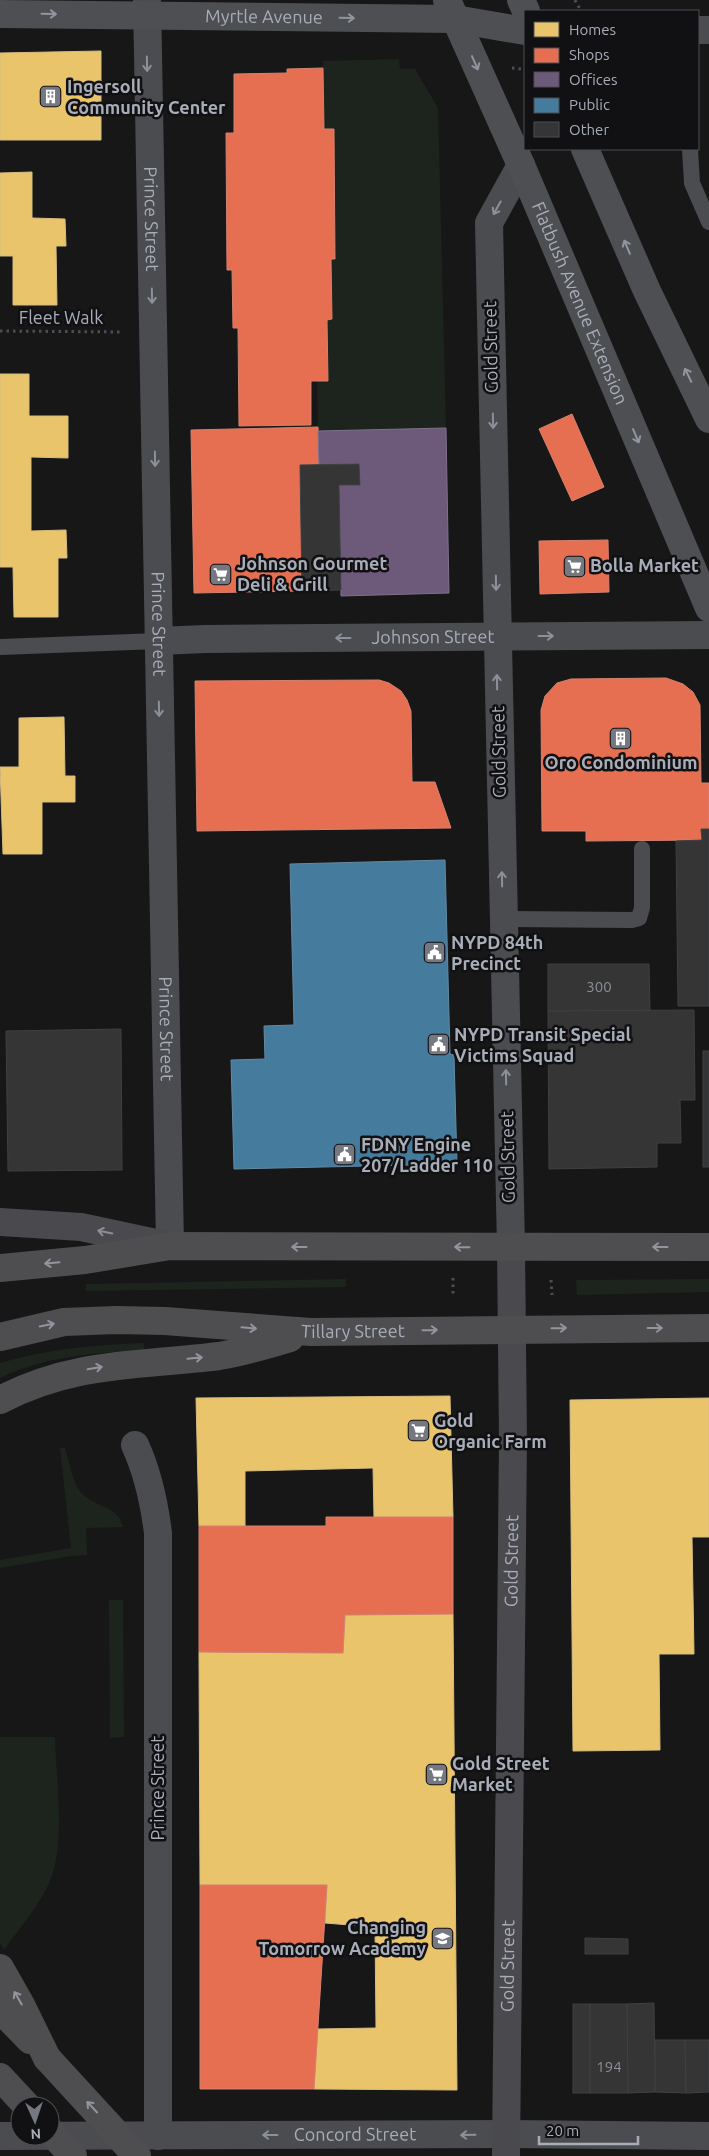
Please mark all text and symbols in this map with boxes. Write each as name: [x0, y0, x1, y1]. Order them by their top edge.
street label: Myrtle Avenue: [205, 5, 323, 27]
one-way arrow: [40, 9, 56, 19]
legend: [524, 10, 699, 150]
one-way arrow: [338, 13, 354, 23]
text: Homes: [569, 21, 616, 38]
text: Shops: [569, 46, 610, 63]
one-way arrow: [142, 55, 152, 71]
one-way arrow: [471, 55, 481, 70]
text: Offices: [569, 71, 617, 88]
place label: Ingersoll Community Center: [67, 76, 226, 117]
building icon: Ingersoll Community Center: [39, 85, 63, 109]
text: Public: [569, 96, 610, 113]
text: Other: [569, 121, 609, 138]
street label: Prince Street: [141, 166, 163, 272]
street label: Flatbush Avenue Extension: [529, 199, 632, 407]
one-way arrow: [492, 200, 502, 215]
one-way arrow: [622, 240, 632, 255]
one-way arrow: [147, 288, 157, 304]
street label: Gold Street: [479, 301, 501, 393]
street label: Fleet Walk: [19, 307, 103, 327]
one-way arrow: [682, 368, 692, 383]
one-way arrow: [488, 412, 498, 429]
one-way arrow: [631, 428, 641, 443]
one-way arrow: [150, 450, 160, 466]
place label: Johnson Gourmet Deli & Grill: [237, 553, 387, 594]
supermarket icon: Bolla Market: [562, 554, 586, 578]
place label: Bolla Market: [590, 555, 699, 575]
supermarket icon: Johnson Gourmet Deli & Grill: [209, 562, 233, 586]
street label: Prince Street: [149, 571, 170, 677]
one-way arrow: [491, 575, 501, 591]
street label: Johnson Street: [371, 626, 495, 647]
one-way arrow: [537, 631, 553, 641]
one-way arrow: [335, 633, 352, 643]
one-way arrow: [492, 674, 502, 690]
one-way arrow: [155, 700, 164, 716]
street label: Gold Street: [487, 706, 509, 798]
building icon: Oro Condominium: [609, 726, 633, 750]
place label: Oro Condominium: [545, 752, 697, 772]
one-way arrow: [497, 871, 506, 887]
place label: NYPD 84th Precinct: [451, 932, 543, 973]
public building icon: NYPD 84th Precinct: [423, 941, 447, 965]
street label: Prince Street: [156, 976, 178, 1081]
house number: 300: [586, 978, 612, 995]
place label: NYPD Transit Special Victims Squad: [454, 1024, 632, 1065]
public building icon: NYPD Transit Special Victims Squad: [426, 1033, 450, 1057]
one-way arrow: [501, 1069, 511, 1085]
street label: Gold Street: [496, 1111, 518, 1203]
place label: FDNY Engine 207/Ladder 110: [361, 1134, 493, 1175]
public building icon: FDNY Engine 207/Ladder 110: [333, 1143, 357, 1167]
one-way arrow: [97, 1227, 113, 1236]
one-way arrow: [292, 1242, 308, 1251]
one-way arrow: [454, 1242, 470, 1252]
one-way arrow: [653, 1242, 669, 1252]
one-way arrow: [44, 1258, 60, 1268]
one-way arrow: [39, 1320, 55, 1330]
street label: Tillary Street: [300, 1320, 405, 1341]
one-way arrow: [240, 1323, 256, 1333]
one-way arrow: [646, 1323, 663, 1333]
one-way arrow: [551, 1324, 567, 1333]
one-way arrow: [422, 1325, 438, 1335]
one-way arrow: [187, 1353, 203, 1363]
one-way arrow: [87, 1363, 103, 1373]
place label: Gold Organic Farm: [434, 1410, 547, 1451]
supermarket icon: Gold Organic Farm: [406, 1419, 430, 1443]
street label: Gold Street: [500, 1515, 521, 1607]
street label: Prince Street: [147, 1736, 167, 1840]
place label: Gold Street Market: [452, 1753, 550, 1794]
supermarket icon: Gold Street Market: [424, 1762, 448, 1786]
place label: Changing Tomorrow Academy: [259, 1917, 426, 1958]
street label: Gold Street: [496, 1920, 517, 2012]
school or university icon: Changing Tomorrow Academy: [430, 1926, 454, 1950]
one-way arrow: [12, 1992, 22, 2006]
house number: 194: [596, 2058, 622, 2075]
north arrow: [10, 2096, 60, 2146]
one-way arrow: [86, 2101, 98, 2114]
scale bar: [539, 2114, 638, 2146]
text: 20 m: [546, 2122, 579, 2139]
street label: Concord Street: [294, 2123, 416, 2144]
text: N: [30, 2126, 41, 2142]
one-way arrow: [263, 2130, 279, 2140]
one-way arrow: [460, 2130, 476, 2140]

